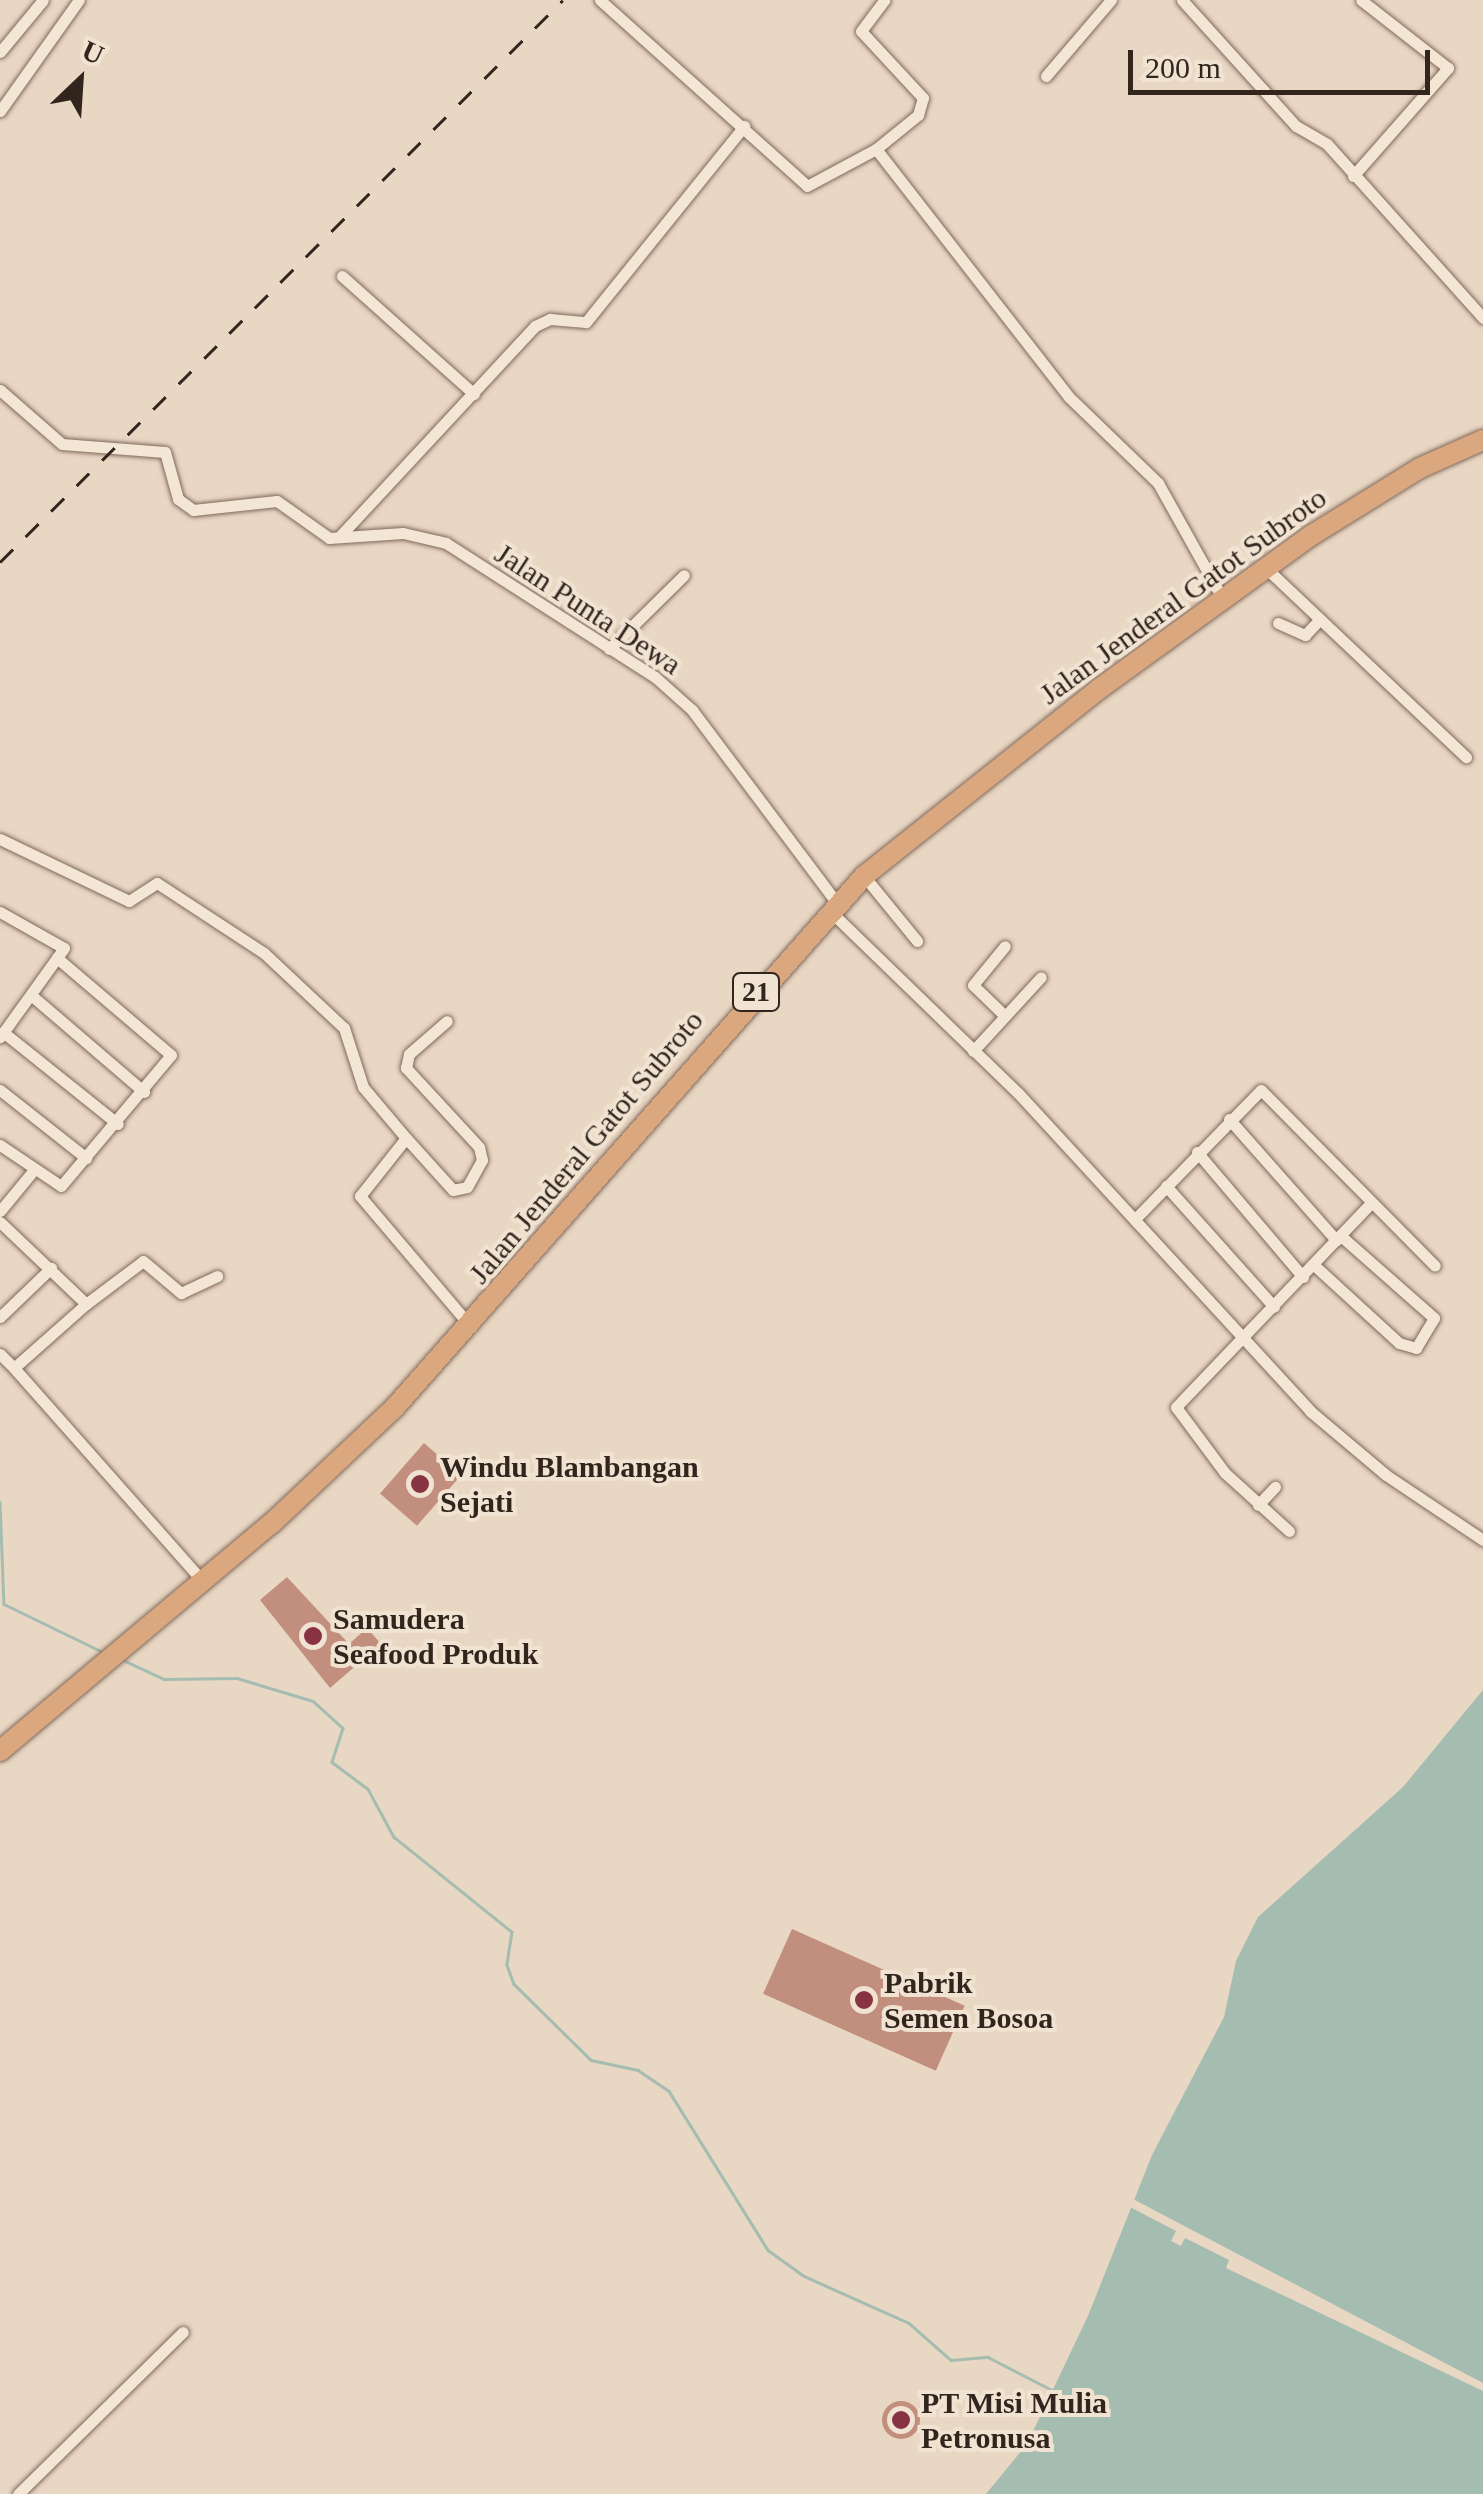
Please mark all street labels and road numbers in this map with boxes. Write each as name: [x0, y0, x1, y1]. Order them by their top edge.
street label: Jalan Jenderal Gatot Subroto: [1033, 480, 1333, 712]
street label: Jalan Punta Dewa: [488, 535, 688, 683]
road number: 21: [731, 969, 781, 1015]
street label: Jalan Jenderal Gatot Subroto: [461, 1003, 711, 1291]

